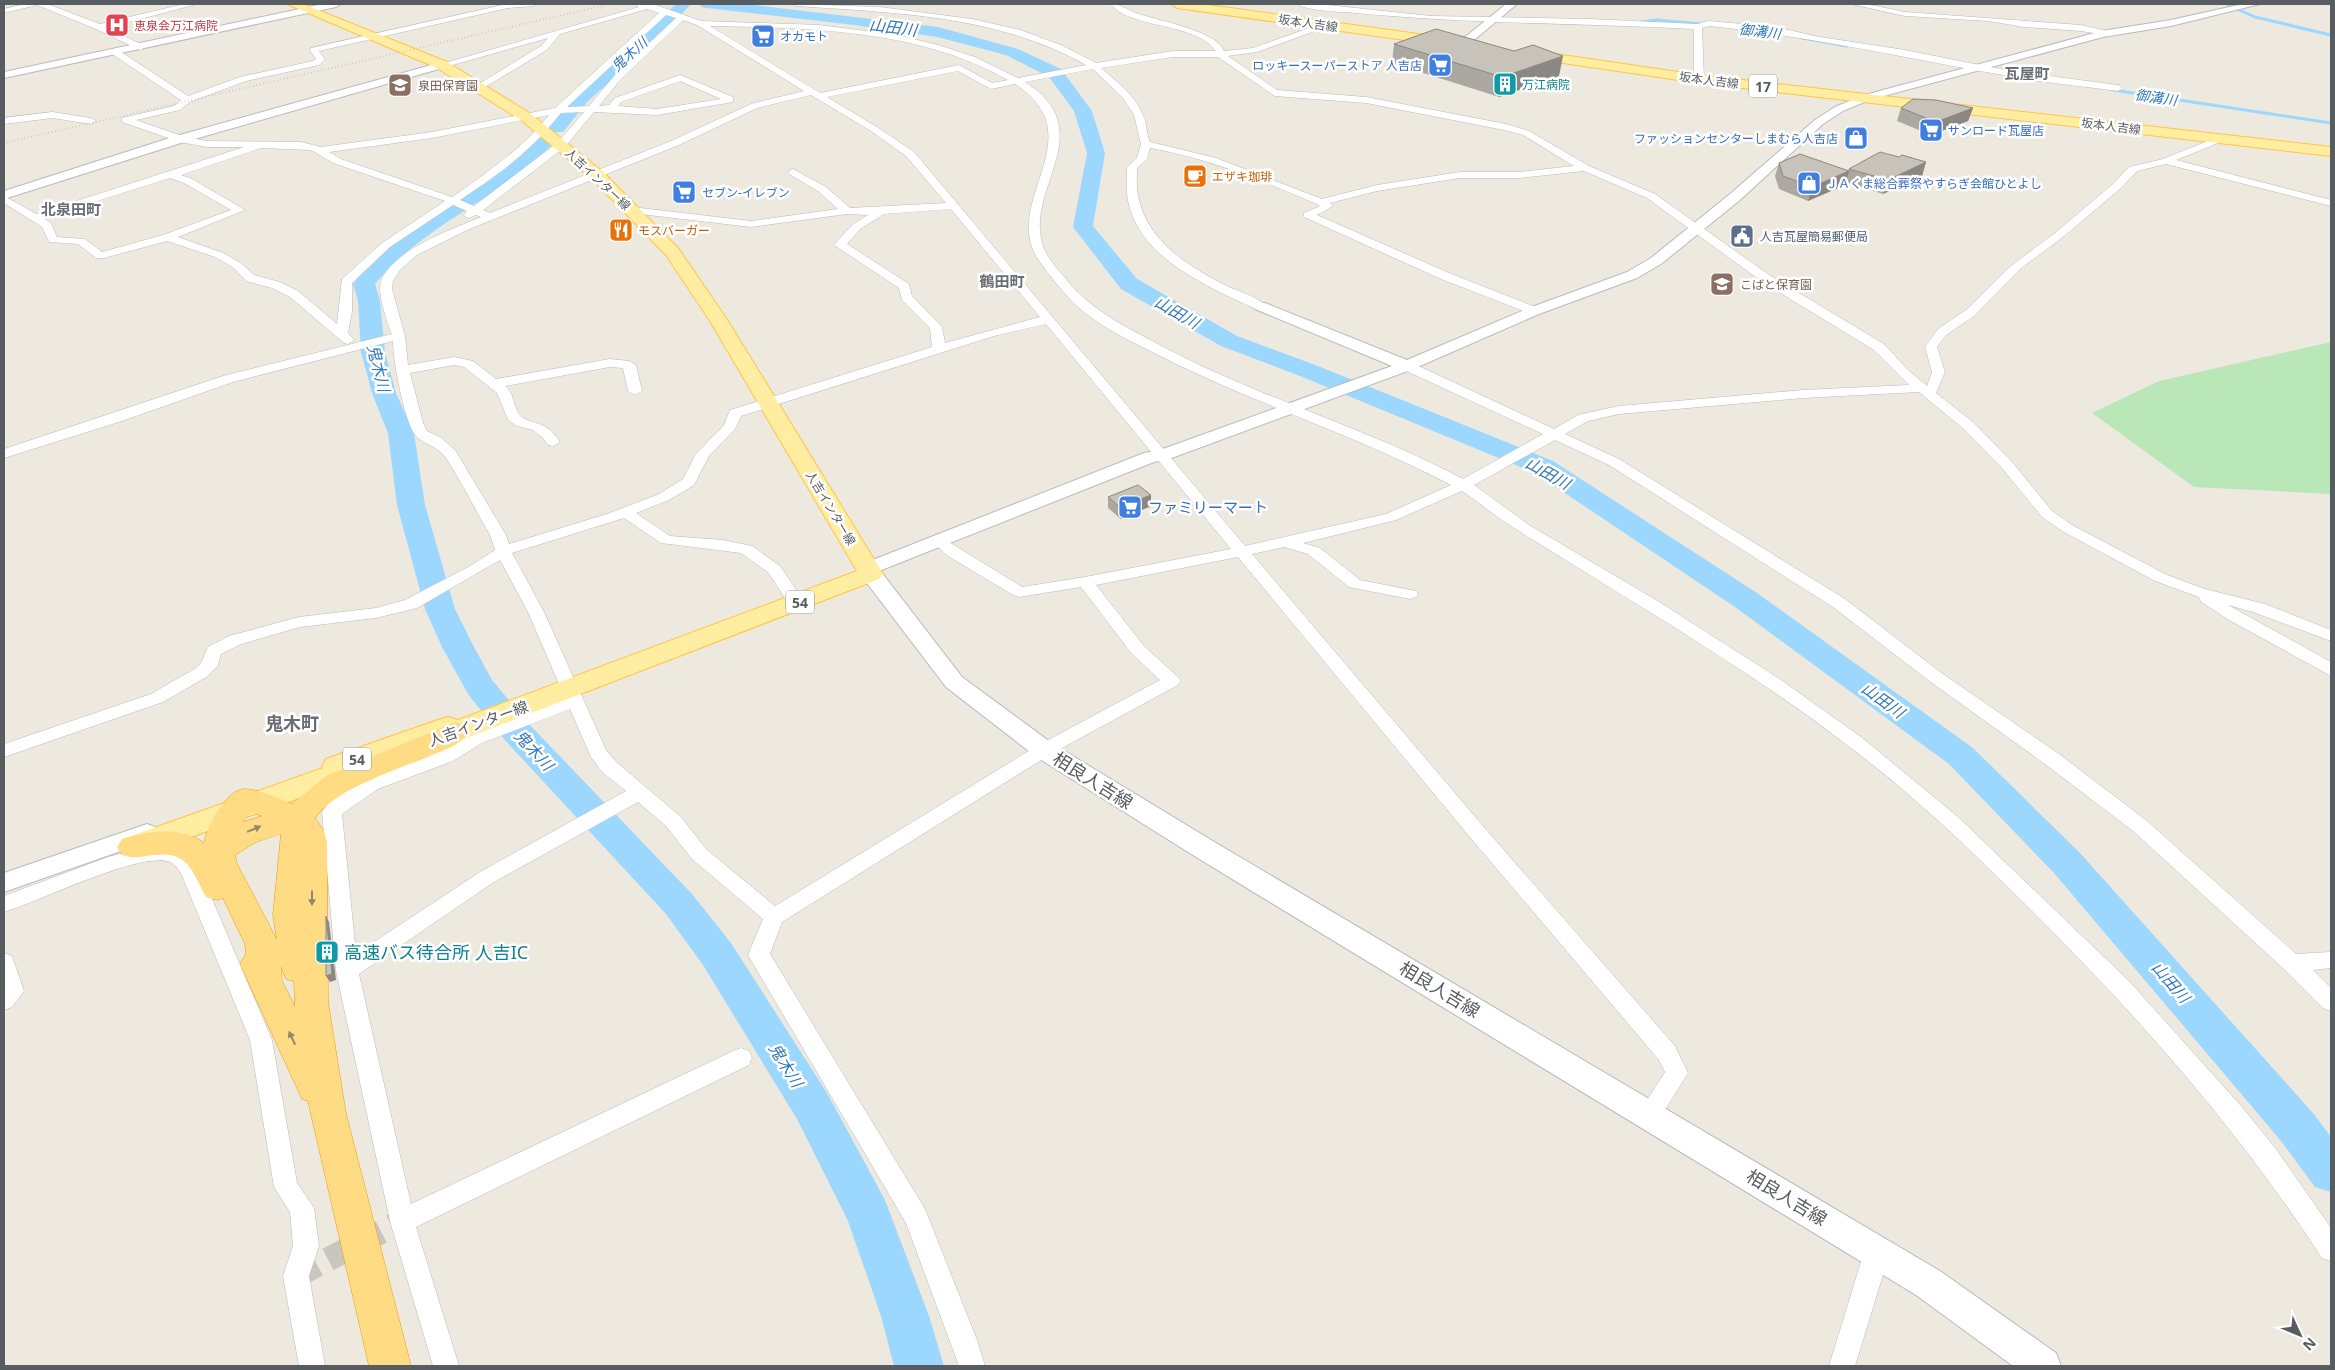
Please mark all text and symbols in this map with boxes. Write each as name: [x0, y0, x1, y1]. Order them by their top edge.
street label: 坂本人吉線: [1277, 10, 1339, 36]
hospital icon: 恵泉会万江病院: [104, 12, 130, 38]
water label: 山田川: [868, 13, 920, 41]
place label: 恵泉会万江病院: [134, 17, 218, 34]
water label: 御溝川: [1738, 19, 1784, 43]
supermarket icon: オカモト: [750, 23, 776, 49]
place label: オカモト: [780, 28, 828, 45]
water label: 鬼木川: [607, 32, 652, 75]
supermarket icon: ロッキースーパーストア 人吉店: [1427, 52, 1453, 78]
place label: ロッキースーパーストア 人吉店: [1252, 57, 1422, 74]
district label: 瓦屋町: [2004, 63, 2050, 83]
street label: 坂本人吉線: [1678, 68, 1740, 92]
building icon: 万江病院: [1492, 71, 1518, 97]
school or university icon: 泉田保育園: [387, 72, 413, 98]
road number: 17: [1749, 74, 1777, 98]
place label: 万江病院: [1522, 76, 1570, 93]
place label: 泉田保育園: [418, 77, 478, 94]
water label: 御溝川: [2134, 85, 2180, 110]
street label: 坂本人吉線: [2080, 114, 2142, 138]
supermarket icon: サンロード瓦屋店: [1918, 117, 1944, 143]
place label: サンロード瓦屋店: [1948, 122, 2044, 139]
shop icon: ファッションセンターしまむら人吉店: [1843, 125, 1869, 151]
place label: ファッションセンターしまむら人吉店: [1634, 130, 1838, 147]
street label: 人吉インター線: [561, 144, 635, 214]
cafe icon: エザキ珈琲: [1182, 163, 1208, 189]
place label: エザキ珈琲: [1212, 168, 1272, 185]
shop icon: ＪＡくま総合葬祭やすらぎ会館ひとよし: [1796, 170, 1822, 196]
place label: ＪＡくま総合葬祭やすらぎ会館ひとよし: [1826, 175, 2042, 192]
supermarket icon: セブン-イレブン: [671, 179, 697, 205]
place label: セブン-イレブン: [702, 184, 790, 201]
district label: 北泉田町: [41, 199, 101, 219]
restaurant icon: モスバーガー: [608, 217, 634, 243]
place label: モスバーガー: [638, 222, 710, 239]
public building icon: 人吉瓦屋簡易郵便局: [1729, 223, 1755, 249]
place label: 人吉瓦屋簡易郵便局: [1760, 228, 1868, 245]
district label: 鶴田町: [979, 271, 1025, 291]
school or university icon: こばと保育園: [1709, 271, 1735, 297]
place label: こばと保育園: [1740, 276, 1812, 293]
water label: 山田川: [1151, 290, 1205, 335]
water label: 鬼木川: [363, 342, 396, 396]
water label: 山田川: [1522, 452, 1576, 495]
street label: 人吉インター線: [802, 468, 860, 548]
supermarket icon: ファミリーマート: [1117, 494, 1143, 520]
place label: ファミリーマート: [1148, 497, 1268, 517]
road number: 54: [786, 590, 814, 614]
water label: 山田川: [1857, 677, 1910, 724]
street label: 人吉インター線: [425, 696, 531, 750]
district label: 鬼木町: [265, 711, 319, 735]
water label: 鬼木川: [510, 725, 560, 777]
street label: 相良人吉線: [1048, 746, 1138, 814]
road number: 54: [343, 748, 371, 771]
one-way arrow: [247, 824, 261, 832]
one-way arrow: [308, 891, 316, 907]
building icon: 高速バス待合所 人吉IC: [314, 939, 340, 965]
place label: 高速バス待合所 人吉IC: [344, 940, 528, 964]
street label: 相良人吉線: [1395, 956, 1485, 1022]
water label: 山田川: [2147, 957, 2196, 1009]
one-way arrow: [288, 1031, 296, 1045]
water label: 鬼木川: [764, 1039, 809, 1093]
street label: 相良人吉線: [1742, 1164, 1832, 1230]
north arrow: [2275, 1310, 2325, 1360]
text: N: [2299, 1334, 2321, 1355]

